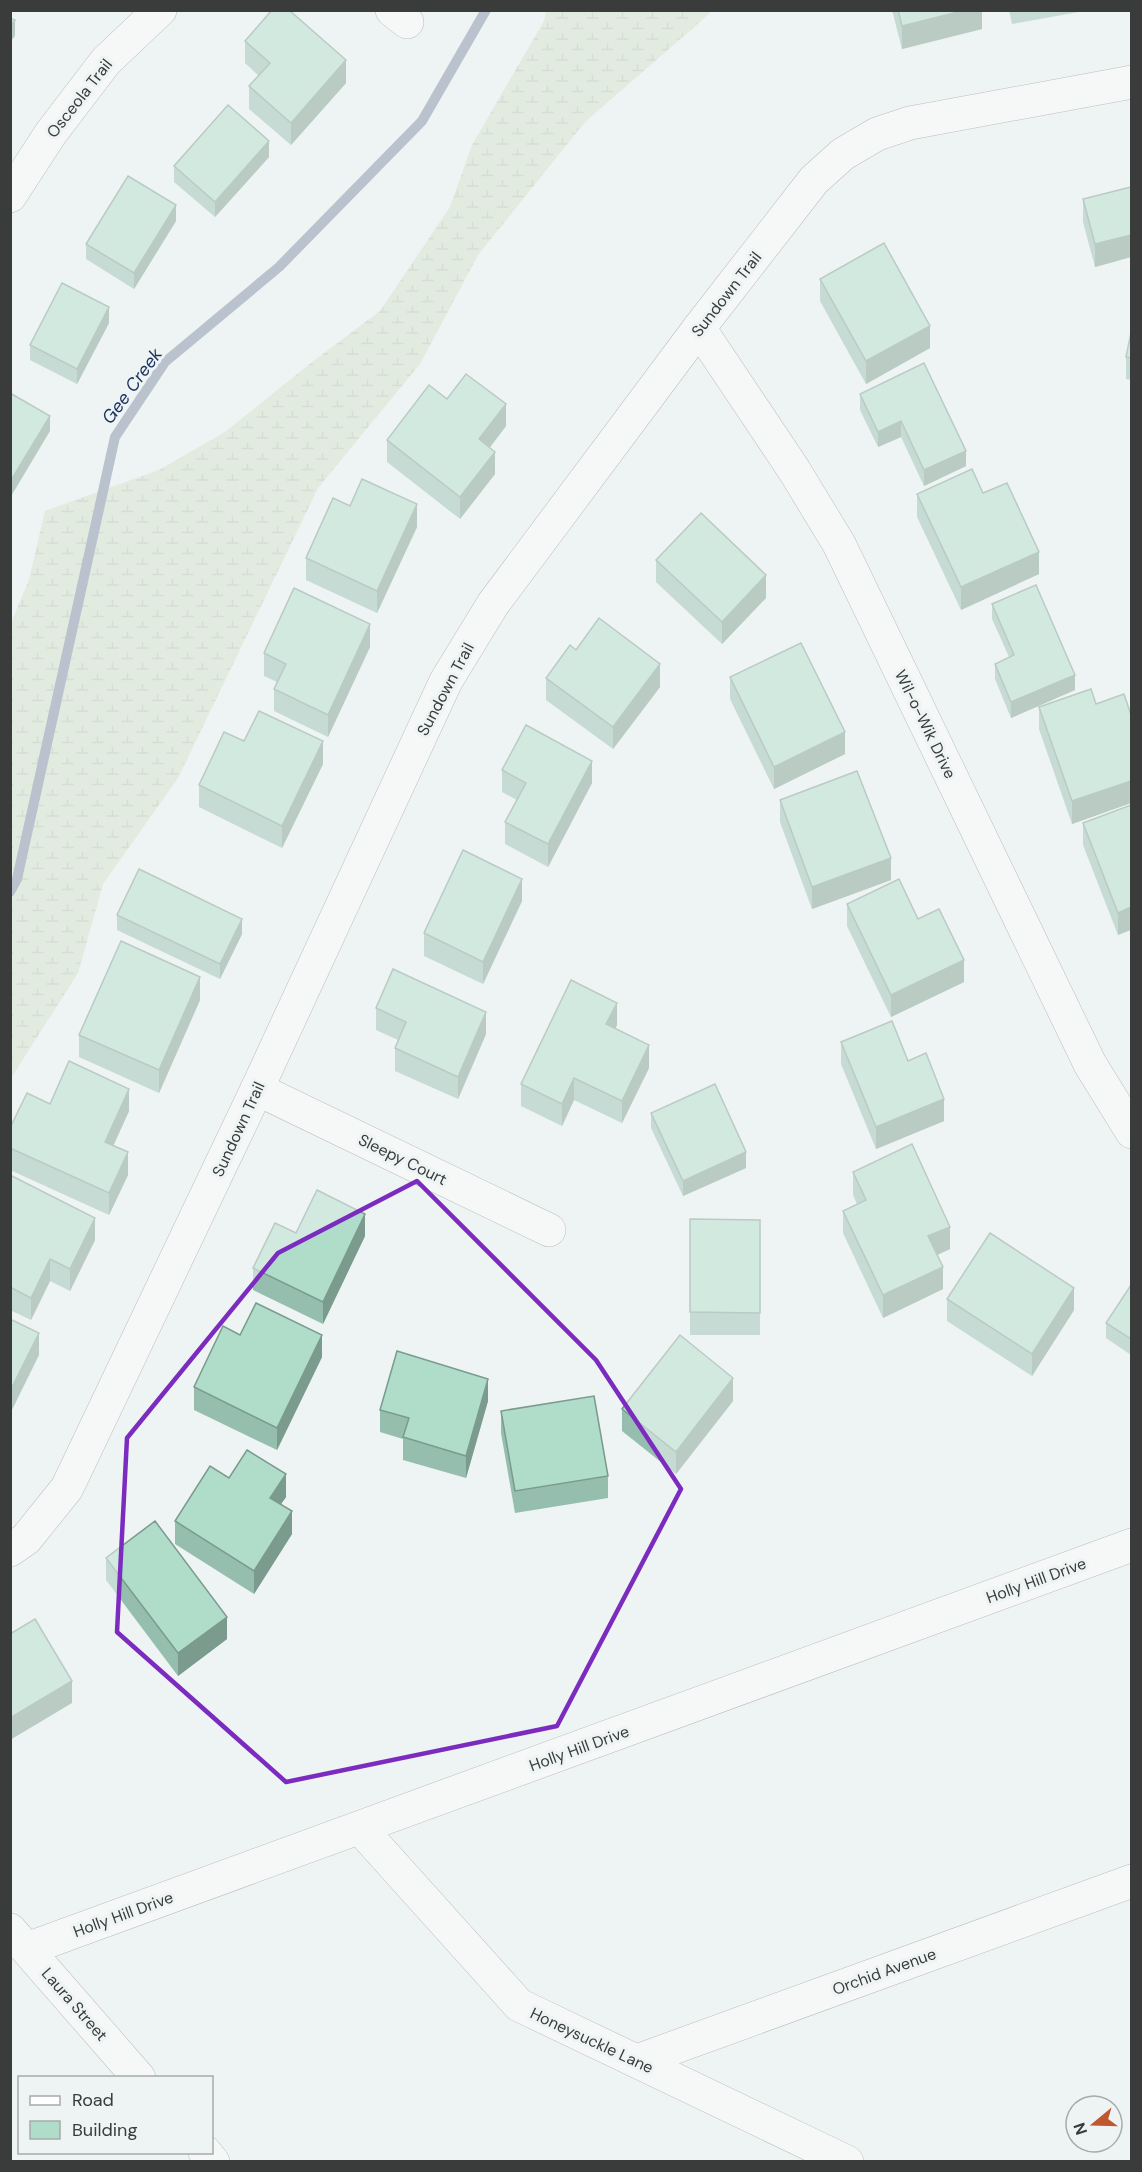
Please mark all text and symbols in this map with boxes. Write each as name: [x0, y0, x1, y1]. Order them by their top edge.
street label: Osceola Trail: [42, 54, 117, 142]
street label: Sundown Trail: [687, 247, 766, 341]
water label: Gee Creek: [96, 343, 168, 429]
street label: Sundown Trail: [412, 639, 479, 739]
street label: Wil-o-Wik Drive: [890, 666, 961, 782]
street label: Sundown Trail: [207, 1078, 270, 1180]
street label: Sleepy Court: [355, 1129, 450, 1190]
street label: Holly Hill Drive: [983, 1553, 1089, 1608]
street label: Holly Hill Drive: [526, 1721, 632, 1776]
street label: Holly Hill Drive: [70, 1887, 176, 1942]
street label: Orchid Avenue: [829, 1943, 939, 2000]
street label: Laura Street: [37, 1963, 112, 2045]
street label: Honeysuckle Lane: [527, 2003, 657, 2078]
legend: [18, 2076, 213, 2154]
text: Road: [72, 2088, 114, 2112]
north arrow: [1064, 2094, 1124, 2154]
text: Building: [72, 2118, 137, 2142]
text: N: [1068, 2120, 1092, 2138]

